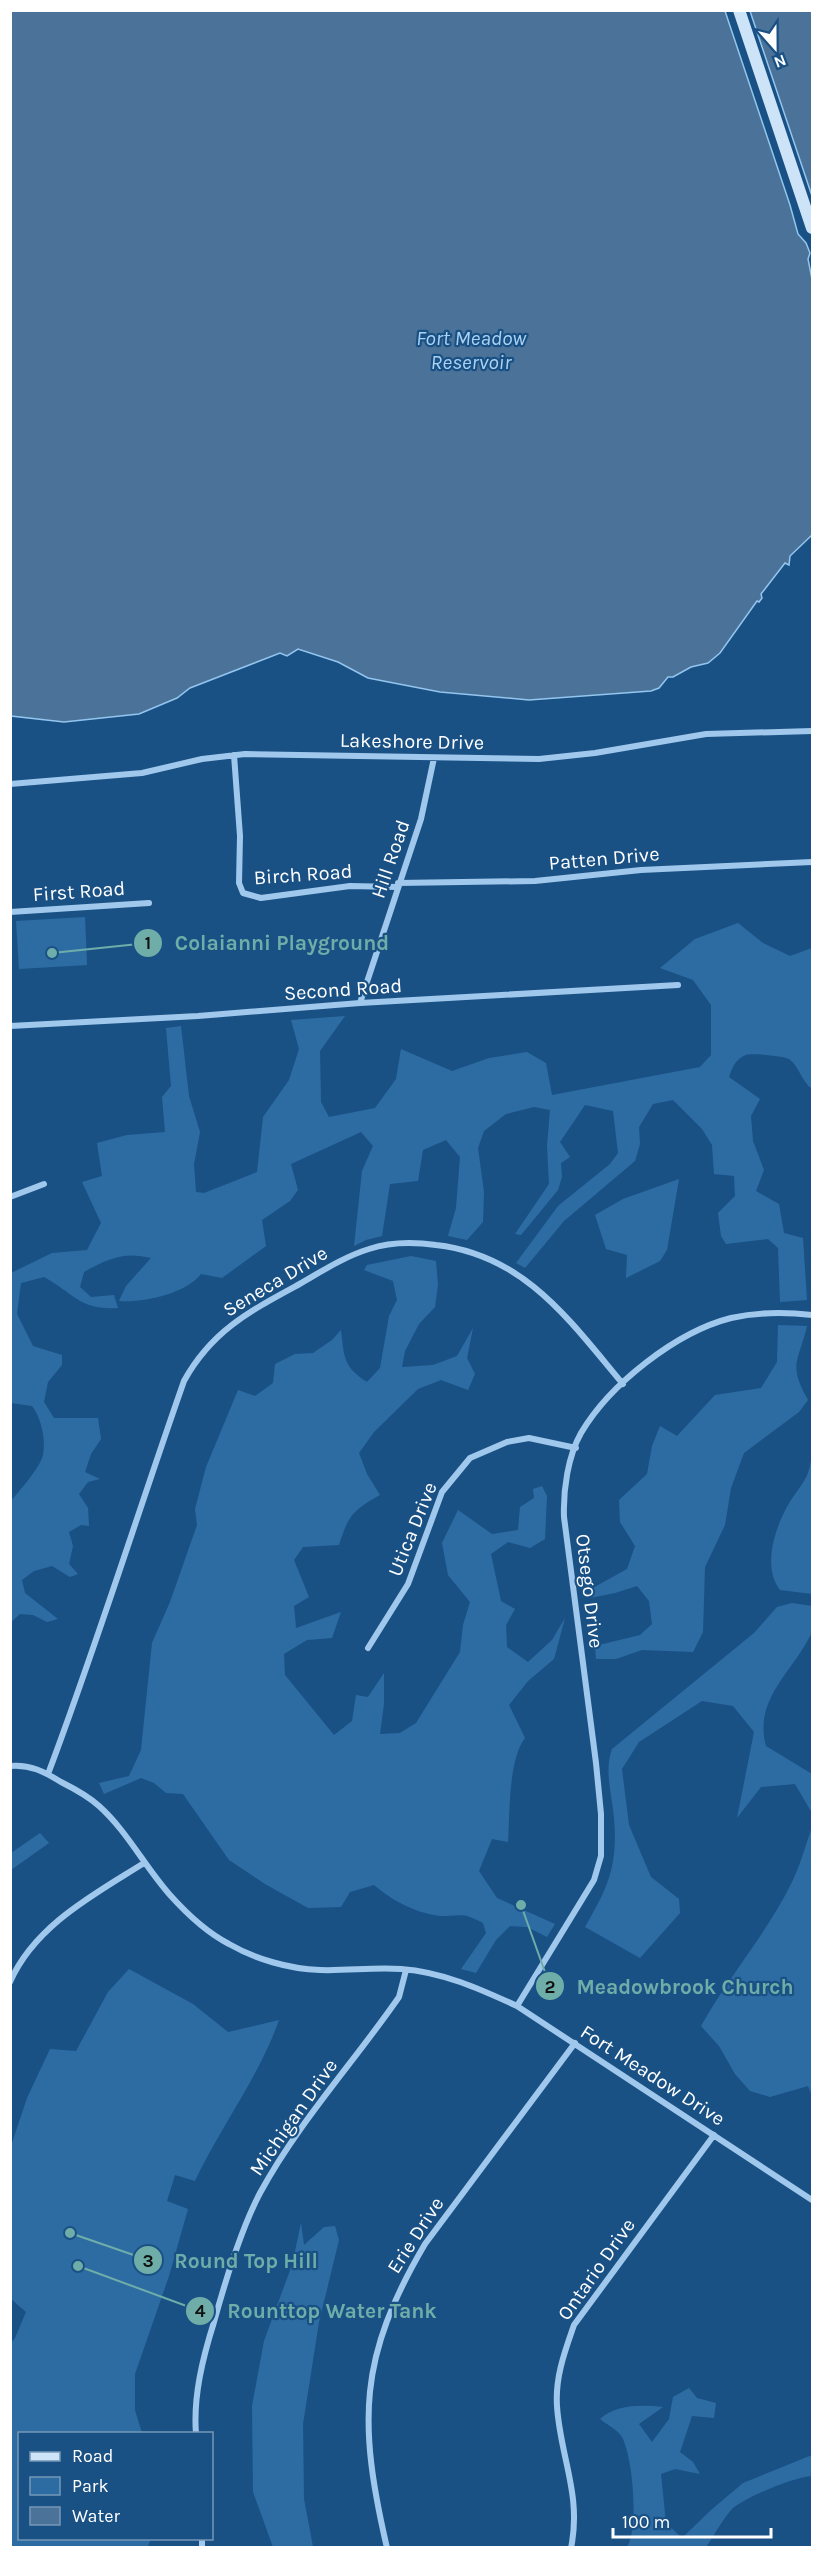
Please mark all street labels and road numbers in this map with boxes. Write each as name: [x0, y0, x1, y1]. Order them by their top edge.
street label: Lakeshore Drive: [340, 729, 484, 754]
street label: Hill Road: [366, 817, 415, 901]
street label: Patten Drive: [548, 842, 660, 875]
street label: Birch Road: [253, 860, 353, 889]
street label: First Road: [32, 877, 126, 906]
street label: Second Road: [283, 974, 403, 1005]
street label: Seneca Drive: [219, 1241, 332, 1322]
street label: Utica Drive: [383, 1479, 442, 1580]
street label: Otsego Drive: [571, 1533, 608, 1649]
street label: Fort Meadow Drive: [576, 2020, 729, 2131]
street label: Michigan Drive: [245, 2055, 342, 2180]
street label: Erie Drive: [382, 2193, 449, 2278]
street label: Ontario Drive: [553, 2214, 640, 2325]

